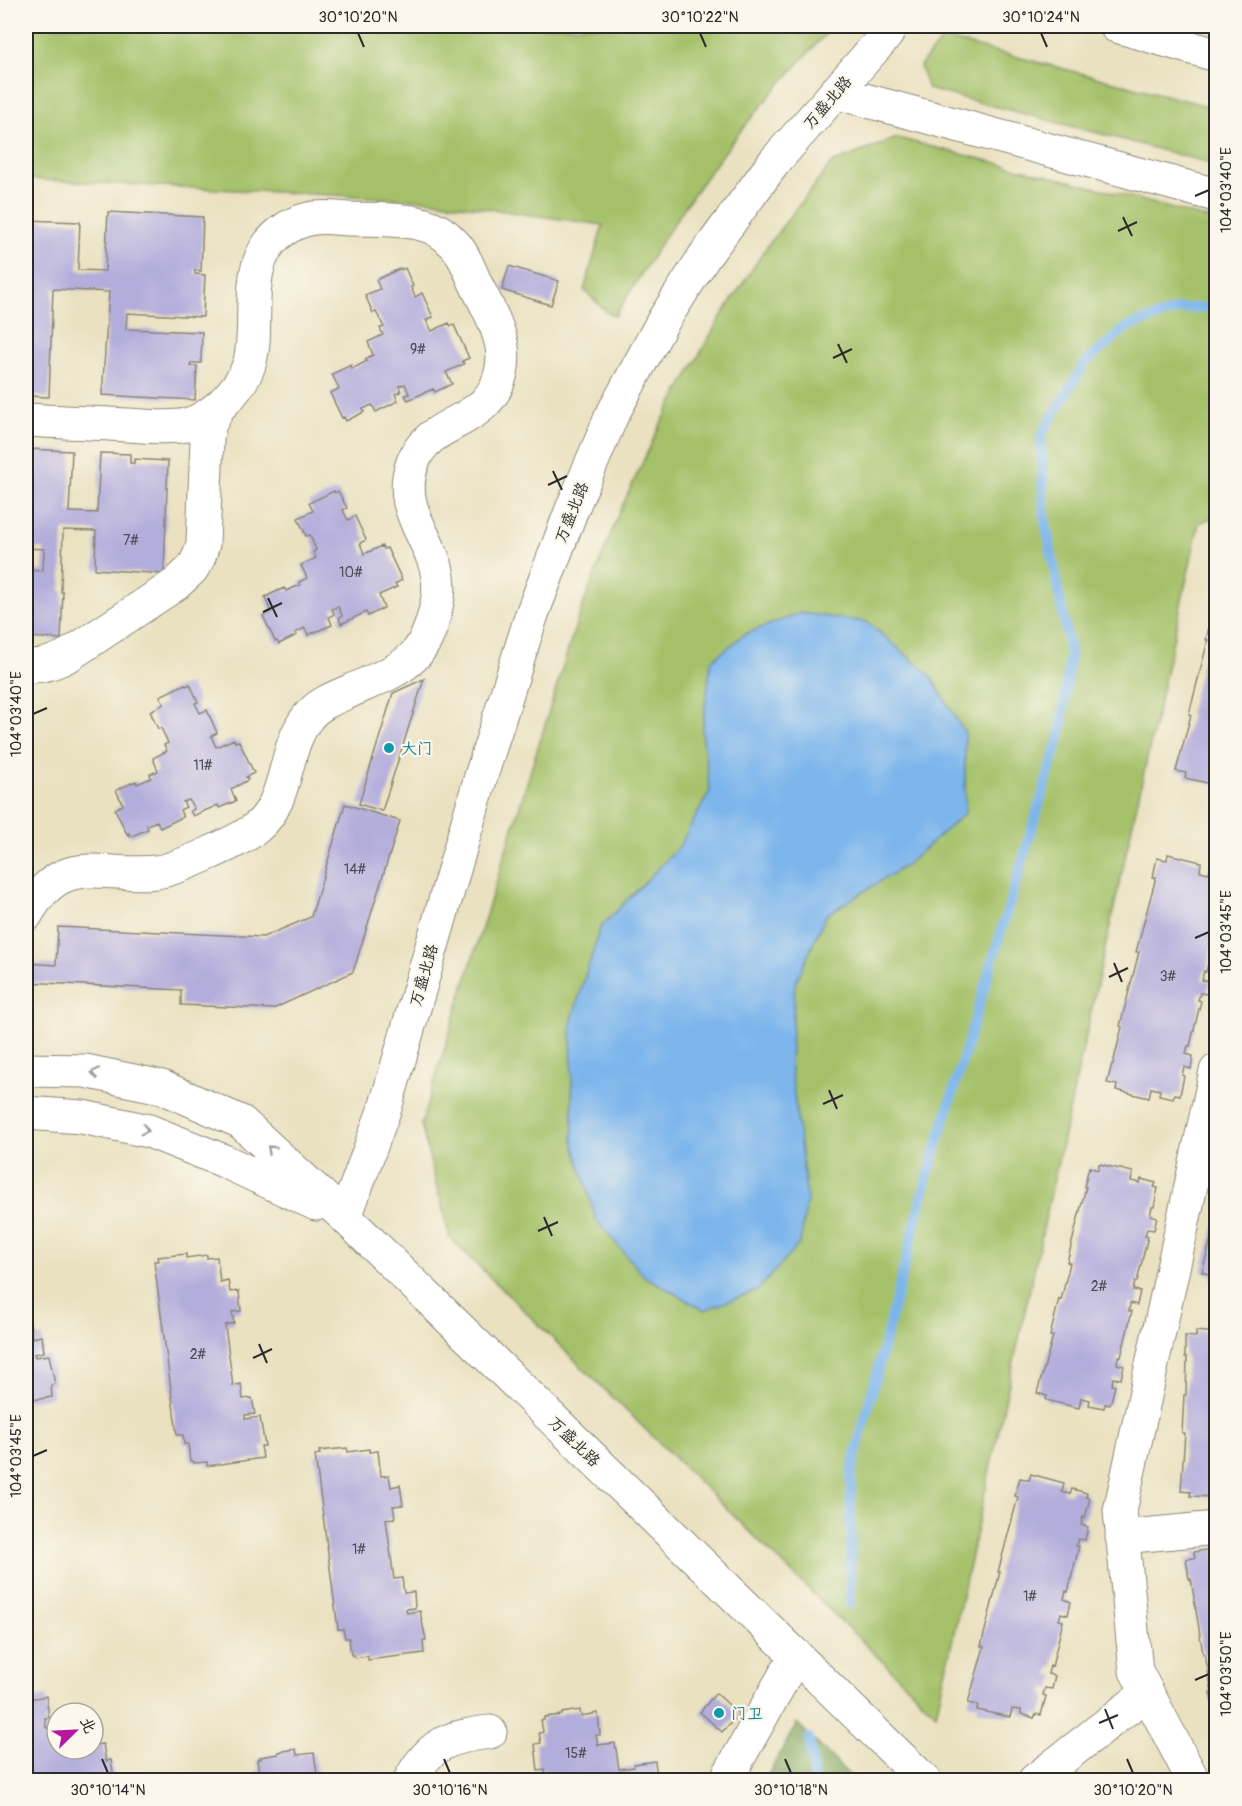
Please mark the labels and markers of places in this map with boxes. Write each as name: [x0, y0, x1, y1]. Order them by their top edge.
place label: 大门: [401, 739, 433, 759]
marker: 大门: [382, 741, 396, 755]
place label: 门卫: [731, 1704, 763, 1724]
marker: 门卫: [712, 1706, 726, 1720]

